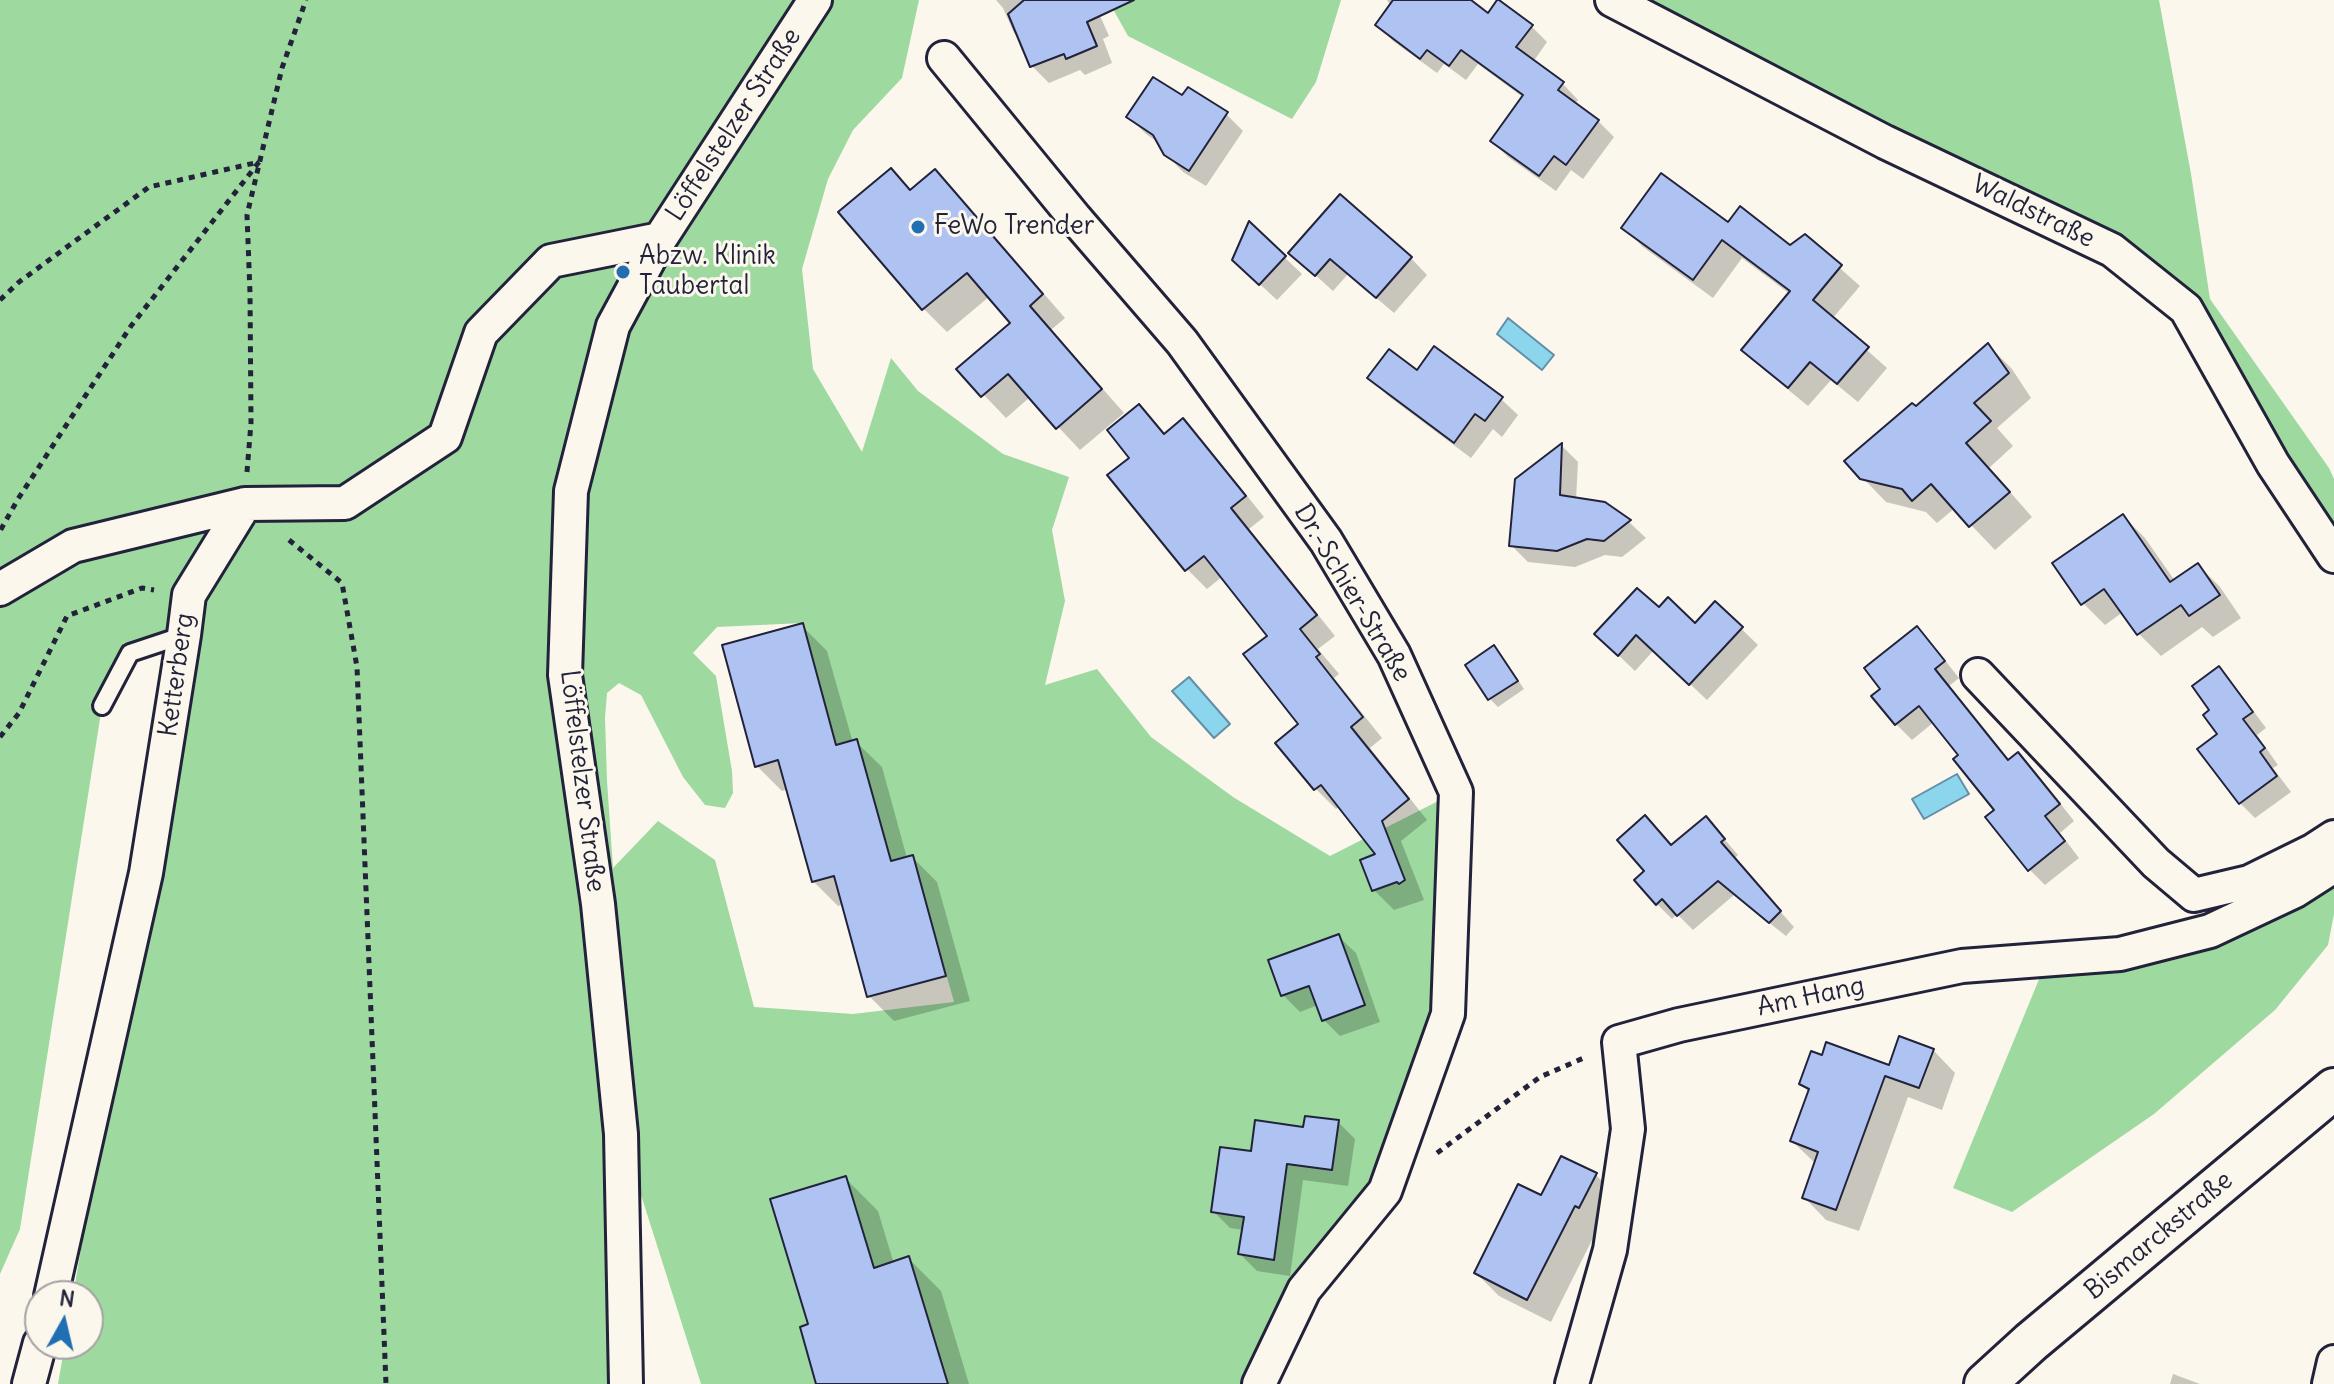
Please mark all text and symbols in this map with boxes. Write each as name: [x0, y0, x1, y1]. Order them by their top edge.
street label: Löffelstelzer Straße: [660, 23, 808, 227]
street label: Waldstraße: [1967, 169, 2099, 255]
place label: FeWo Trender: [934, 211, 1094, 243]
marker: FeWo Trender: [909, 218, 927, 236]
place label: Abzw. Klinik Taubertal: [639, 241, 776, 302]
marker: Abzw. Klinik Taubertal: [614, 263, 632, 281]
street label: Dr.-Schier-Straße: [1287, 499, 1417, 687]
street label: Ketterberg: [153, 611, 201, 739]
street label: Löffelstelzer Straße: [553, 668, 611, 894]
street label: Am Hang: [1755, 970, 1867, 1024]
street label: Bismarckstraße: [2079, 1165, 2239, 1307]
north arrow: [24, 1280, 104, 1360]
text: N: [58, 1283, 77, 1313]

